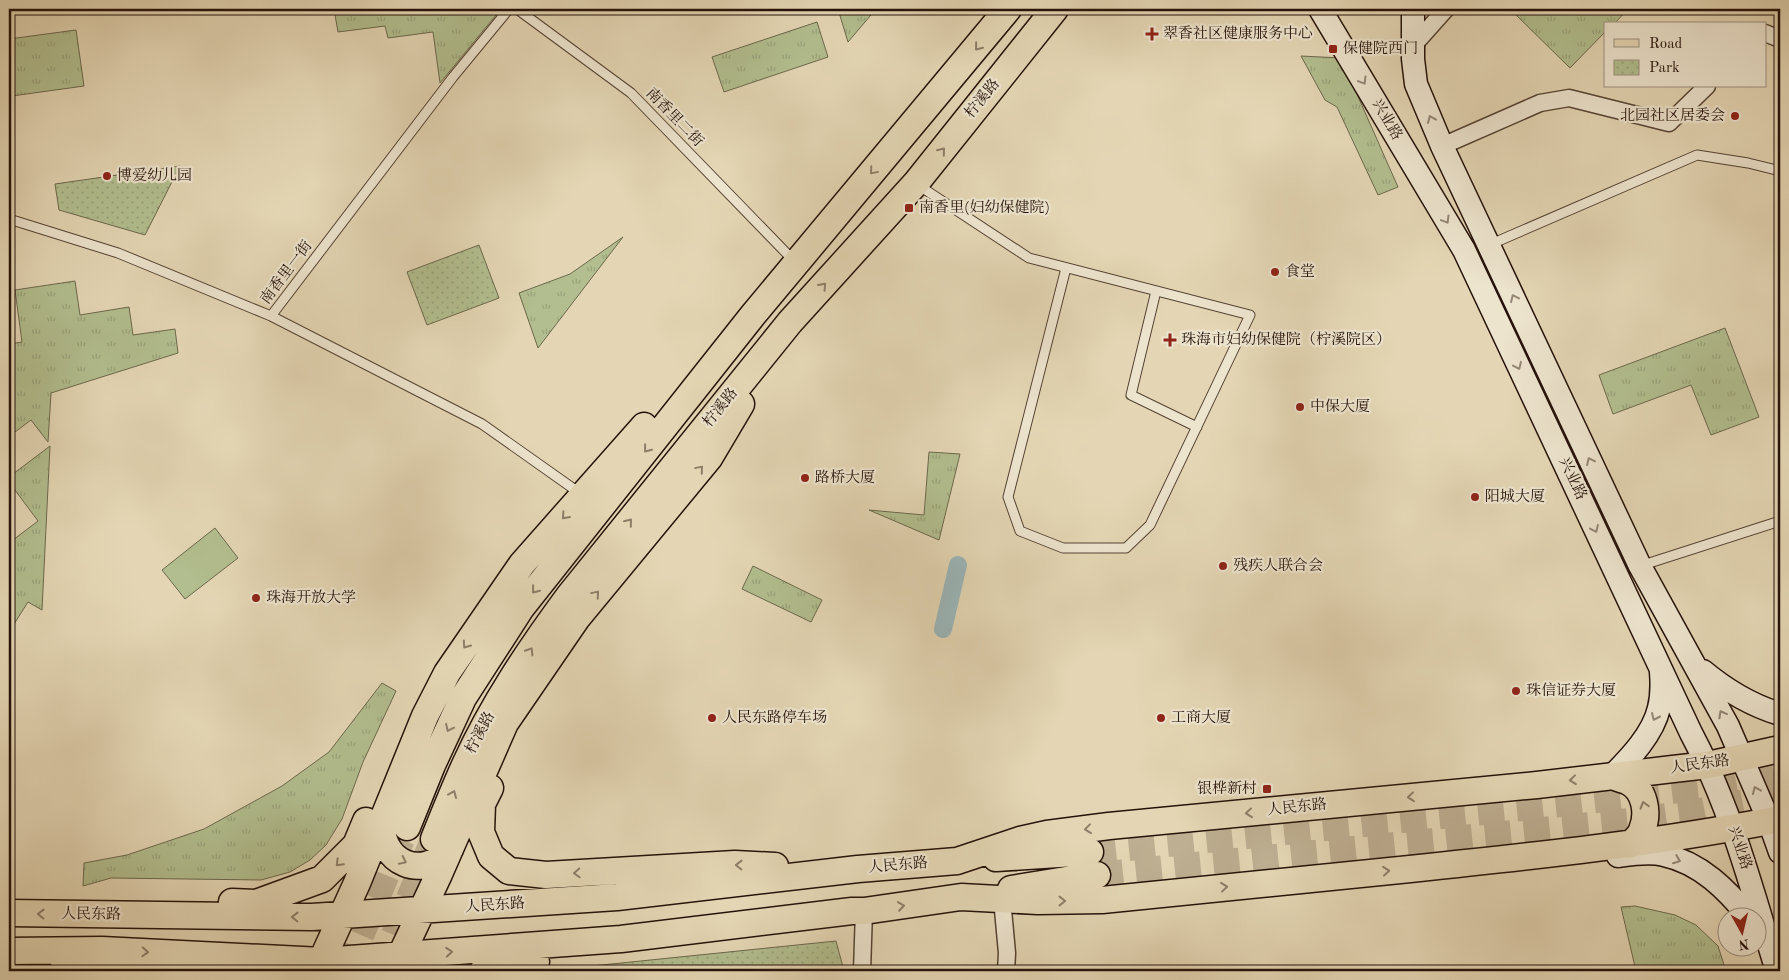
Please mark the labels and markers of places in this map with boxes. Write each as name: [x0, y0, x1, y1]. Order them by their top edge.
place label: 翠香社区健康服务中心: [1163, 25, 1313, 42]
marker: 翠香社区健康服务中心: [1145, 27, 1159, 41]
place label: 保健院西门: [1343, 40, 1418, 57]
marker: 保健院西门: [1327, 43, 1339, 55]
place label: 北园社区居委会: [1620, 107, 1725, 124]
marker: 北园社区居委会: [1729, 110, 1741, 122]
place label: 博爱幼儿园: [117, 167, 192, 184]
marker: 博爱幼儿园: [101, 170, 113, 182]
place label: 南香里(妇幼保健院): [919, 199, 1050, 216]
marker: 南香里(妇幼保健院): [903, 202, 915, 214]
place label: 食堂: [1285, 263, 1315, 280]
marker: 食堂: [1269, 266, 1281, 278]
place label: 珠海市妇幼保健院（柠溪院区）: [1181, 331, 1391, 348]
marker: 珠海市妇幼保健院（柠溪院区）: [1163, 333, 1177, 347]
place label: 中保大厦: [1310, 398, 1370, 415]
marker: 中保大厦: [1294, 401, 1306, 413]
place label: 路桥大厦: [815, 469, 875, 486]
marker: 路桥大厦: [799, 472, 811, 484]
place label: 阳城大厦: [1485, 488, 1545, 505]
marker: 阳城大厦: [1469, 491, 1481, 503]
place label: 残疾人联合会: [1233, 557, 1323, 574]
marker: 残疾人联合会: [1217, 560, 1229, 572]
place label: 珠海开放大学: [266, 589, 356, 606]
marker: 珠海开放大学: [250, 592, 262, 604]
place label: 珠信证券大厦: [1526, 682, 1616, 699]
marker: 珠信证券大厦: [1510, 685, 1522, 697]
place label: 人民东路停车场: [722, 709, 827, 726]
place label: 工商大厦: [1171, 709, 1231, 726]
marker: 人民东路停车场: [706, 712, 718, 724]
marker: 工商大厦: [1155, 712, 1167, 724]
place label: 银桦新村: [1197, 780, 1257, 797]
marker: 银桦新村: [1261, 783, 1273, 795]

